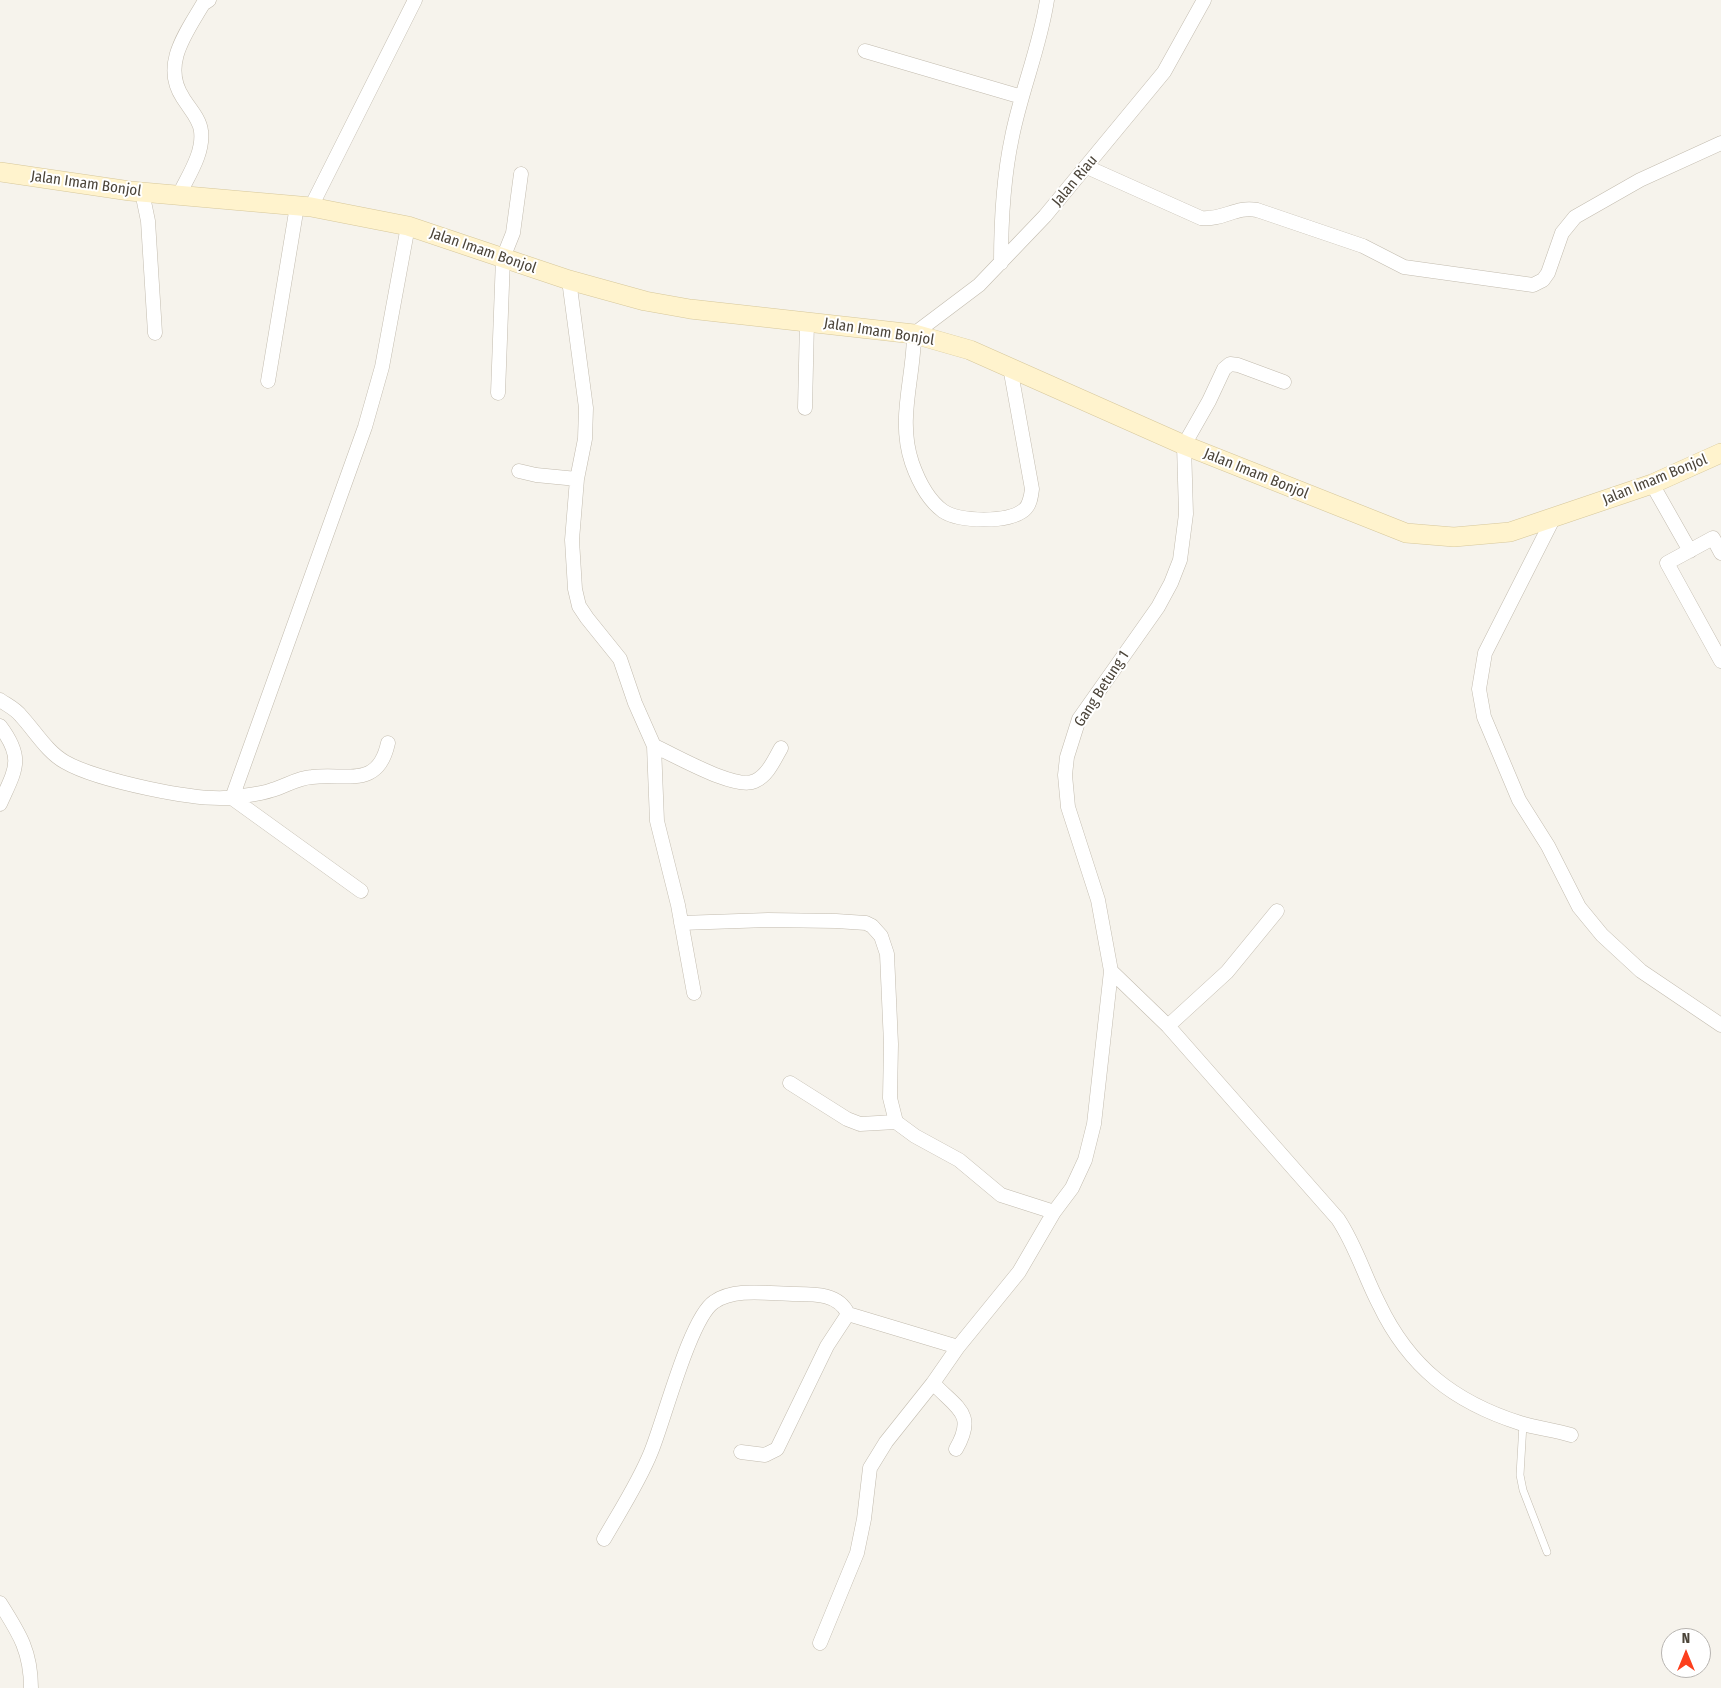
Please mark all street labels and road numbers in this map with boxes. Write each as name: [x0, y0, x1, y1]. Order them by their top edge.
street label: Jalan Riau: [1048, 152, 1102, 210]
street label: Jalan Imam Bonjol: [30, 167, 142, 201]
street label: Jalan Imam Bonjol: [427, 224, 539, 278]
street label: Jalan Imam Bonjol: [823, 314, 935, 350]
street label: Jalan Imam Bonjol: [1201, 445, 1311, 503]
street label: Jalan Imam Bonjol: [1600, 451, 1710, 509]
street label: Gang Betung 1: [1071, 648, 1133, 730]

